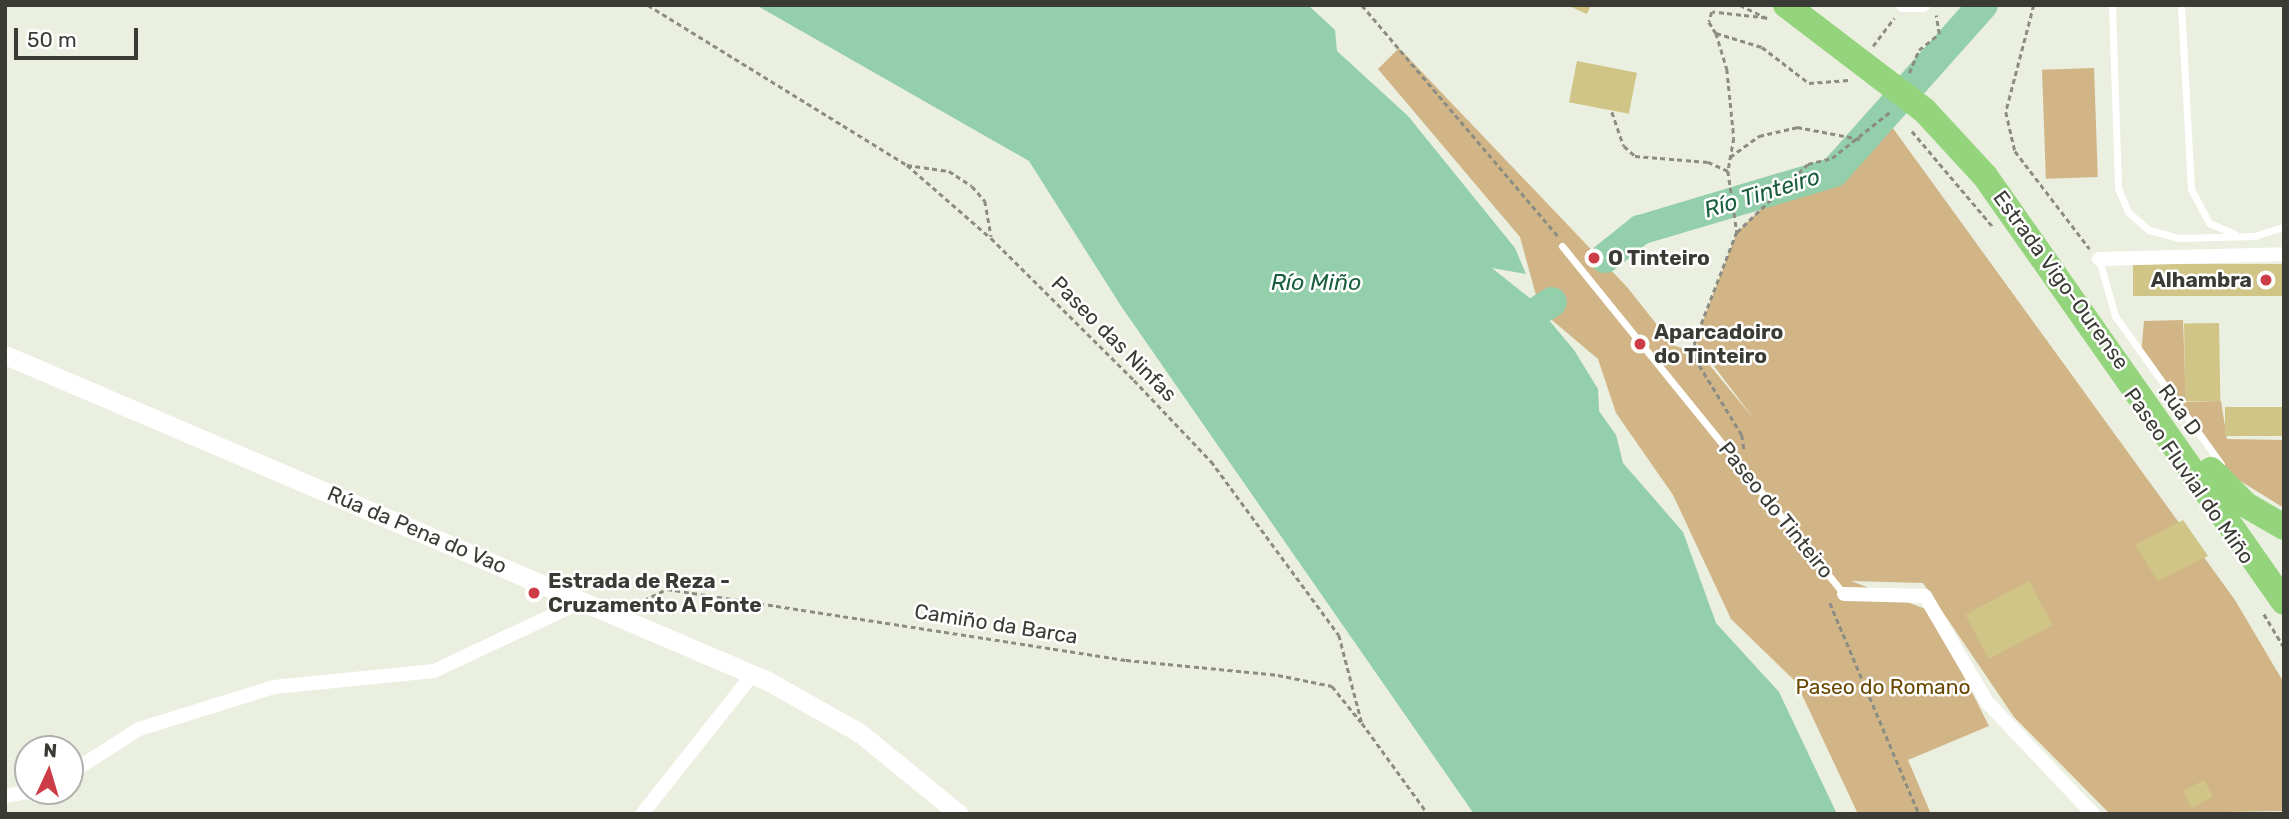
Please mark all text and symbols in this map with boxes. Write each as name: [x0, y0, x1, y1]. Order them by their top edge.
scale bar: [18, 14, 142, 58]
text: 50 m: [27, 27, 77, 52]
water label: Río Tinteiro: [1700, 162, 1824, 224]
street label: Estrada Vigo-Ourense: [1988, 185, 2134, 375]
place label: O Tinteiro: [1608, 245, 1710, 271]
marker: O Tinteiro: [1586, 250, 1602, 266]
place label: Alhambra: [2151, 267, 2252, 293]
water label: Río Miño: [1271, 268, 1361, 296]
street label: Paseo das Ninfas: [1046, 271, 1182, 407]
marker: Alhambra: [2258, 272, 2274, 288]
place label: Aparcadoiro do Tinteiro: [1654, 319, 1783, 369]
marker: Aparcadoiro do Tinteiro: [1632, 336, 1648, 352]
street label: Rúa D: [2153, 379, 2207, 441]
street label: Paseo Fluvial do Miño: [2119, 383, 2259, 569]
street label: Paseo do Tinteiro: [1713, 436, 1839, 584]
street label: Rúa da Pena do Vao: [323, 481, 511, 579]
place label: Estrada de Reza - Cruzamento A Fonte: [548, 568, 763, 618]
marker: Estrada de Reza - Cruzamento A Fonte: [526, 585, 542, 601]
street label: Camiño da Barca: [913, 599, 1079, 649]
park label: Paseo do Romano: [1796, 674, 1970, 700]
north arrow: [14, 735, 84, 805]
text: N: [43, 739, 58, 762]

